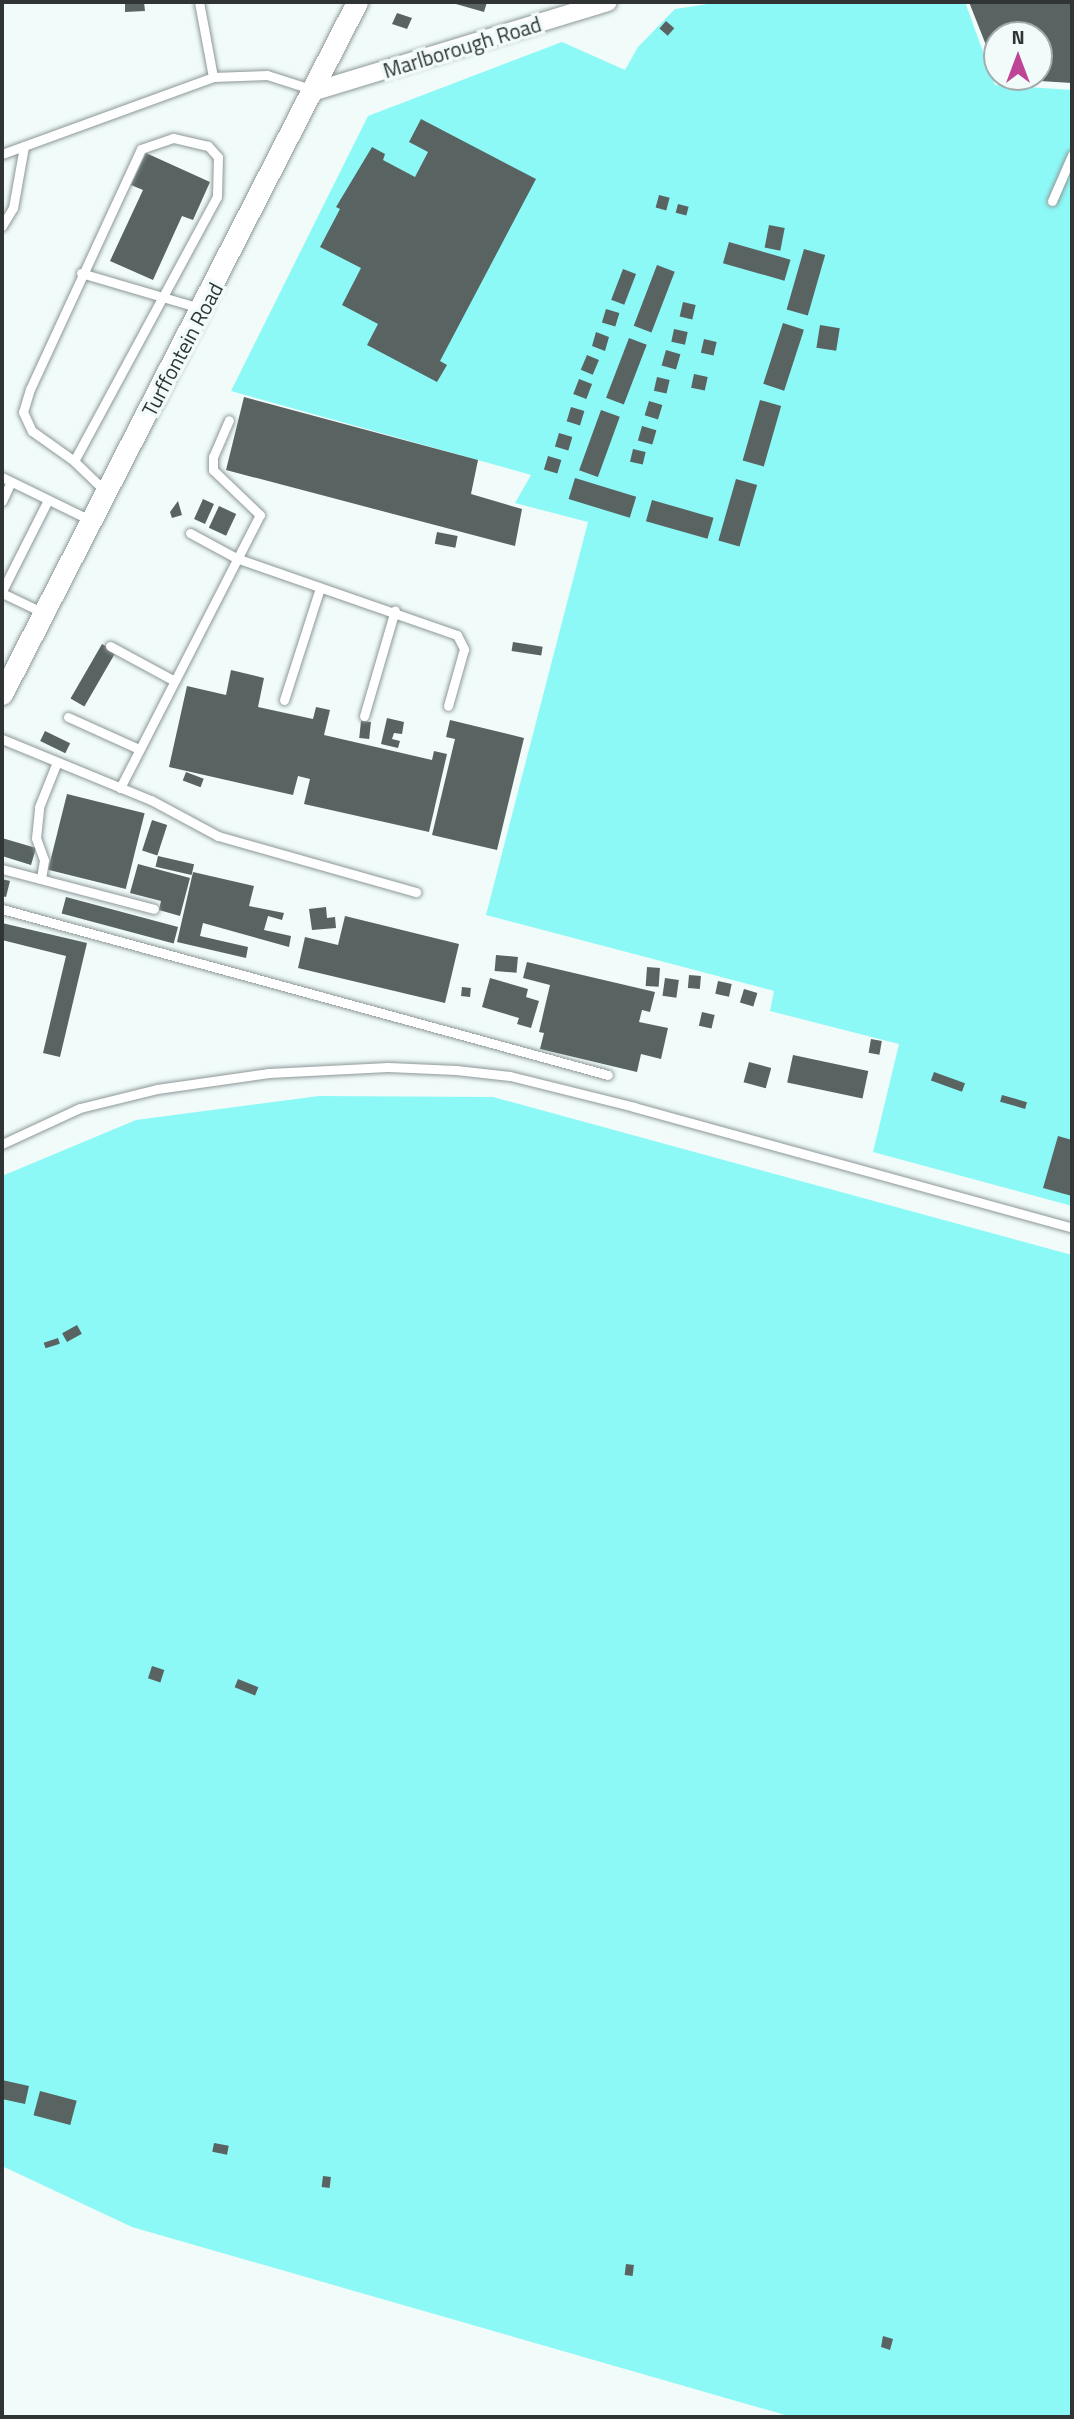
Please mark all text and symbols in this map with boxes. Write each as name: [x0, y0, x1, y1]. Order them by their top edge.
street label: Marlborough Road: [380, 11, 544, 83]
north arrow: [983, 21, 1053, 91]
text: N: [1011, 22, 1025, 51]
street label: Turffontein Road: [136, 278, 228, 420]

